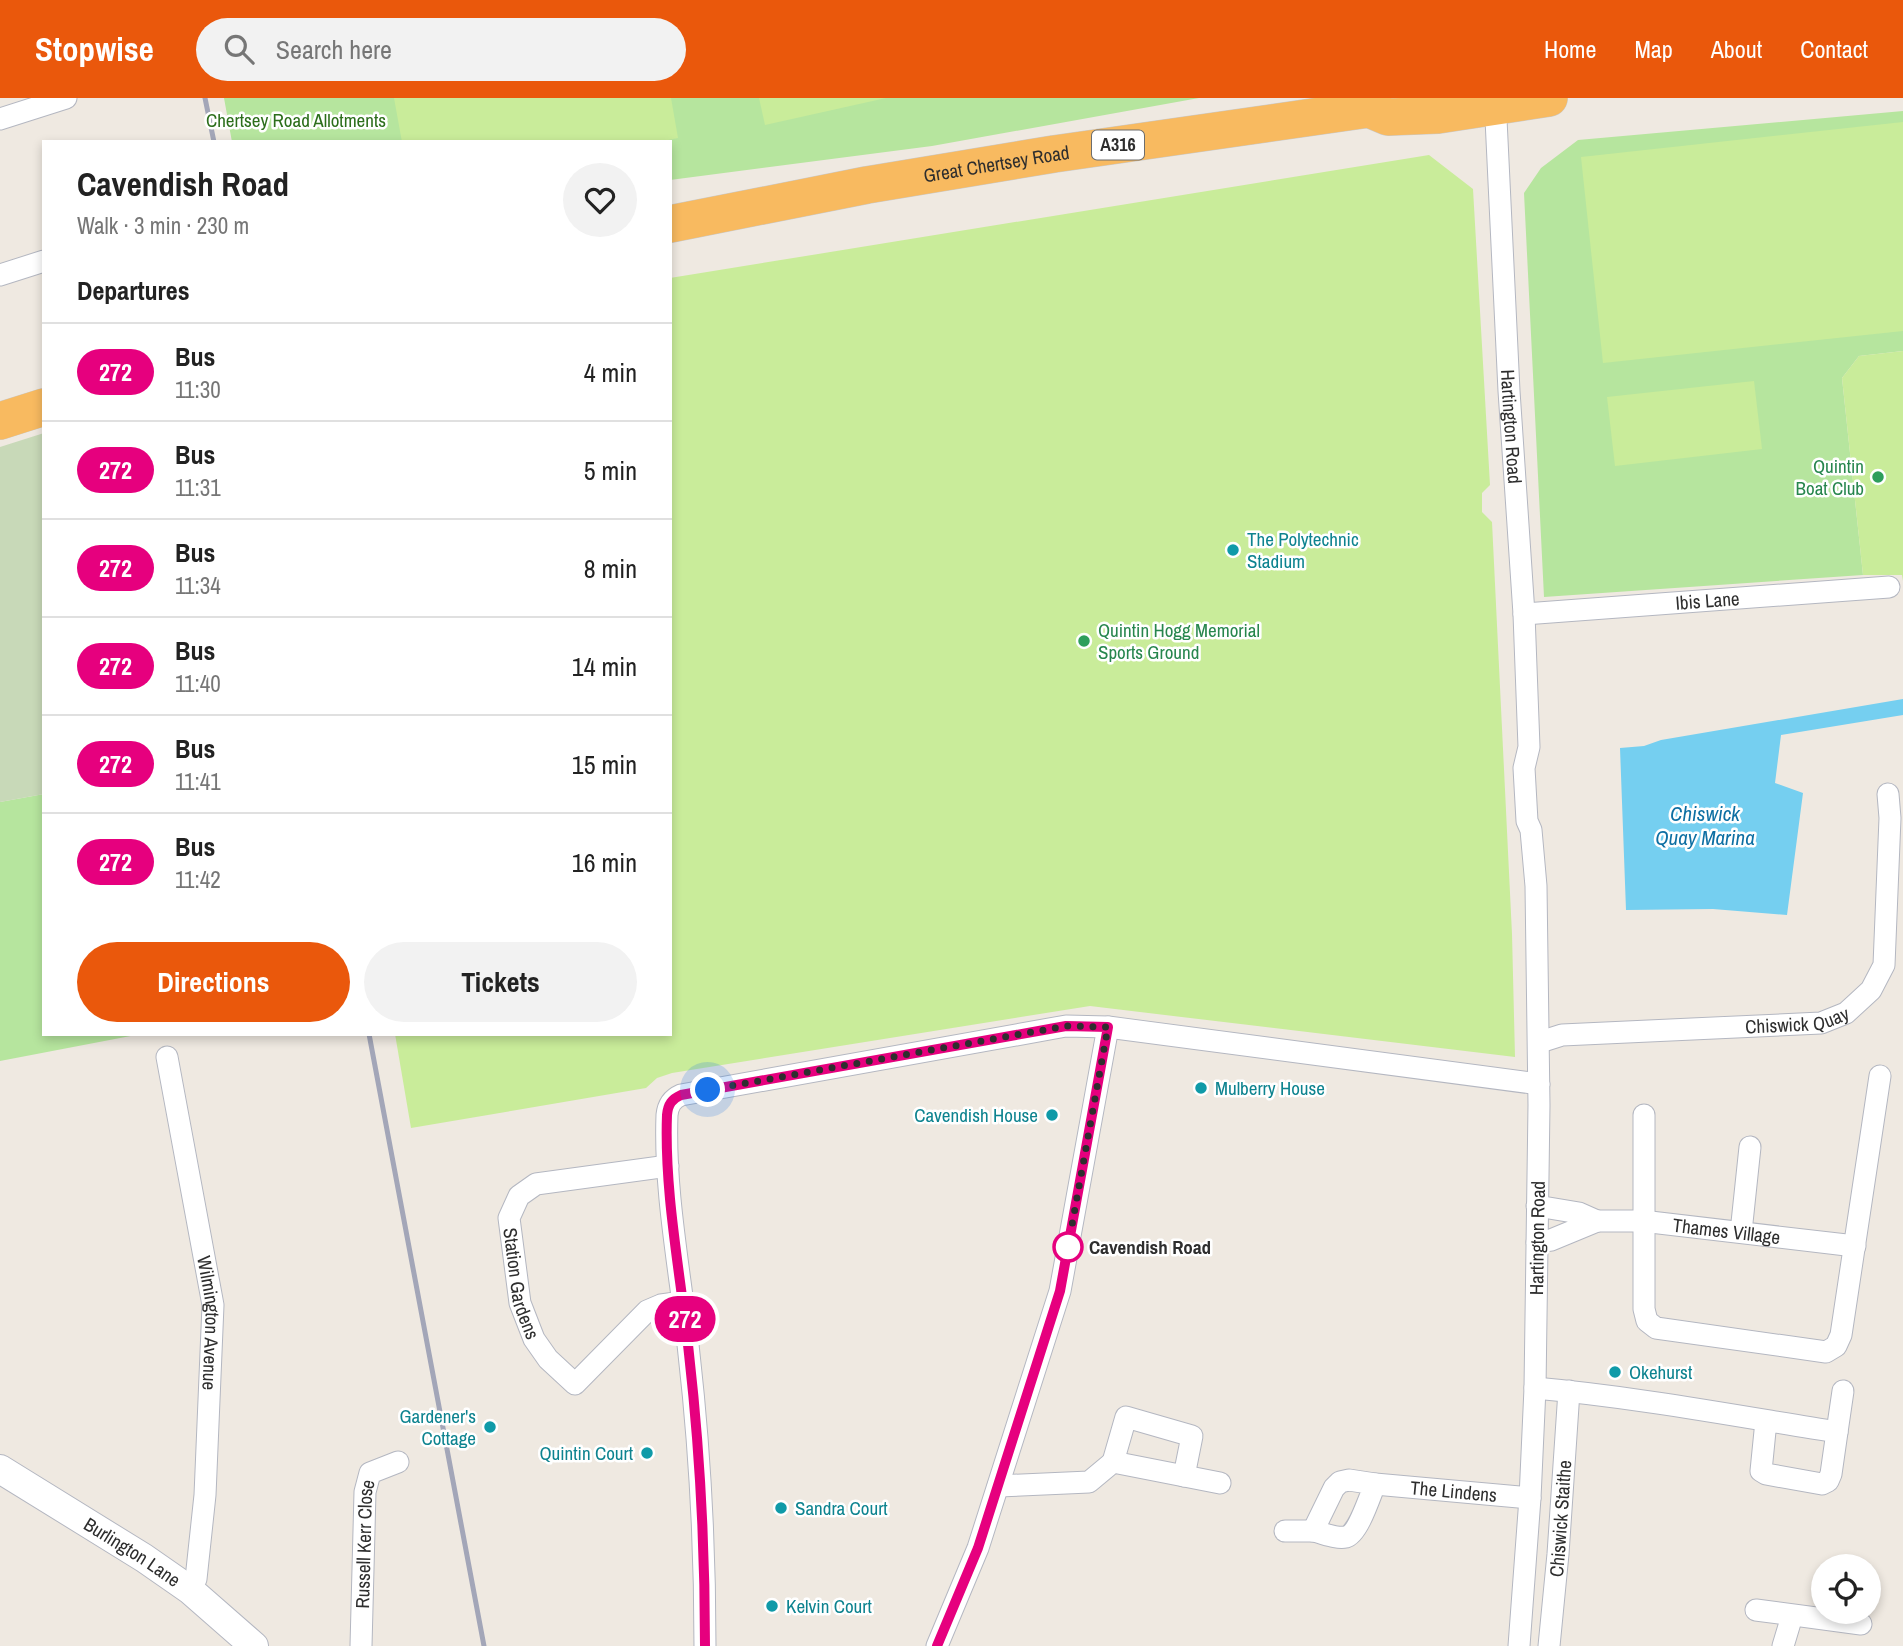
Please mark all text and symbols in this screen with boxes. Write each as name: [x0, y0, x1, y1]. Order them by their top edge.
search box: [196, 18, 686, 81]
text: Stopwise: [35, 27, 154, 71]
icon: search: [220, 30, 258, 68]
text: Search here: [276, 32, 392, 67]
text: Home: [1544, 33, 1596, 65]
text: Map: [1634, 33, 1673, 65]
text: About: [1711, 33, 1762, 65]
text: Contact: [1800, 33, 1868, 65]
park label: Chertsey Road Allotments: [206, 107, 386, 133]
road number: A316: [1092, 130, 1144, 160]
street label: Great Chertsey Road: [922, 139, 1071, 188]
text: Cavendish Road: [77, 162, 289, 206]
button: heart: [563, 163, 637, 237]
text: Walk · 3 min · 230 m: [77, 210, 249, 241]
text: Departures: [77, 273, 190, 308]
text: Bus: [175, 339, 215, 374]
text: 4 min: [584, 355, 637, 390]
text: 272: [99, 356, 132, 388]
street label: Hartington Road: [1495, 369, 1528, 485]
text: 11:30: [175, 374, 221, 405]
text: Bus: [175, 437, 215, 472]
text: 5 min: [584, 453, 637, 488]
place label: Quintin Boat Club: [1796, 453, 1864, 501]
text: 272: [99, 454, 132, 486]
marker: Quintin Boat Club: [1870, 469, 1886, 485]
text: 11:31: [175, 472, 221, 503]
place label: The Polytechnic Stadium: [1247, 526, 1359, 574]
text: Bus: [175, 535, 215, 570]
marker: The Polytechnic Stadium: [1225, 542, 1241, 558]
text: 8 min: [584, 551, 637, 586]
text: 272: [99, 552, 132, 584]
text: 11:34: [175, 570, 221, 601]
street label: Ibis Lane: [1675, 585, 1740, 616]
place label: Quintin Hogg Memorial Sports Ground: [1098, 617, 1260, 665]
text: Bus: [175, 633, 215, 668]
marker: Quintin Hogg Memorial Sports Ground: [1076, 633, 1092, 649]
text: 14 min: [572, 649, 637, 684]
text: 272: [99, 650, 132, 682]
text: 11:40: [175, 668, 221, 699]
text: Bus: [175, 731, 215, 766]
text: 15 min: [572, 747, 637, 782]
text: 272: [99, 748, 132, 780]
text: 11:41: [175, 766, 221, 797]
water label: Chiswick Quay Marina: [1655, 799, 1755, 852]
text: Bus: [175, 829, 215, 864]
text: 16 min: [572, 845, 637, 880]
text: 272: [99, 846, 132, 878]
text: 11:42: [175, 864, 221, 895]
button: Directions: [77, 942, 350, 1022]
button: Tickets: [364, 942, 637, 1022]
street label: Chiswick Quay: [1745, 1000, 1853, 1039]
your location: [690, 1072, 725, 1107]
place label: Mulberry House: [1215, 1075, 1325, 1101]
marker: Mulberry House: [1193, 1080, 1209, 1096]
place label: Cavendish House: [914, 1102, 1038, 1128]
marker: Cavendish House: [1044, 1107, 1060, 1123]
street label: Hartington Road: [1523, 1181, 1551, 1295]
street label: Thames Village: [1671, 1212, 1782, 1250]
street label: Station Gardens: [497, 1226, 546, 1343]
marker: Cavendish Road: [1053, 1232, 1083, 1262]
place label: Cavendish Road: [1089, 1234, 1211, 1260]
street label: Wilmington Avenue: [191, 1254, 226, 1391]
line badge: 272: [645, 1296, 725, 1342]
text: 272: [669, 1303, 701, 1335]
place label: Okehurst: [1629, 1359, 1693, 1385]
marker: Okehurst: [1607, 1364, 1623, 1380]
place label: Gardener's Cottage: [399, 1403, 476, 1451]
marker: Gardener's Cottage: [482, 1419, 498, 1435]
place label: Quintin Court: [539, 1440, 634, 1466]
marker: Quintin Court: [639, 1445, 655, 1461]
street label: Chiswick Staithe: [1543, 1459, 1577, 1578]
street label: The Lindens: [1409, 1474, 1498, 1508]
street label: Russell Kerr Close: [349, 1477, 381, 1609]
place label: Sandra Court: [795, 1495, 888, 1521]
marker: Sandra Court: [773, 1500, 789, 1516]
street label: Burlington Lane: [79, 1511, 186, 1593]
map controls: [1811, 1554, 1881, 1624]
button: locate: [1811, 1554, 1881, 1624]
place label: Kelvin Court: [786, 1593, 872, 1619]
marker: Kelvin Court: [764, 1598, 780, 1614]

